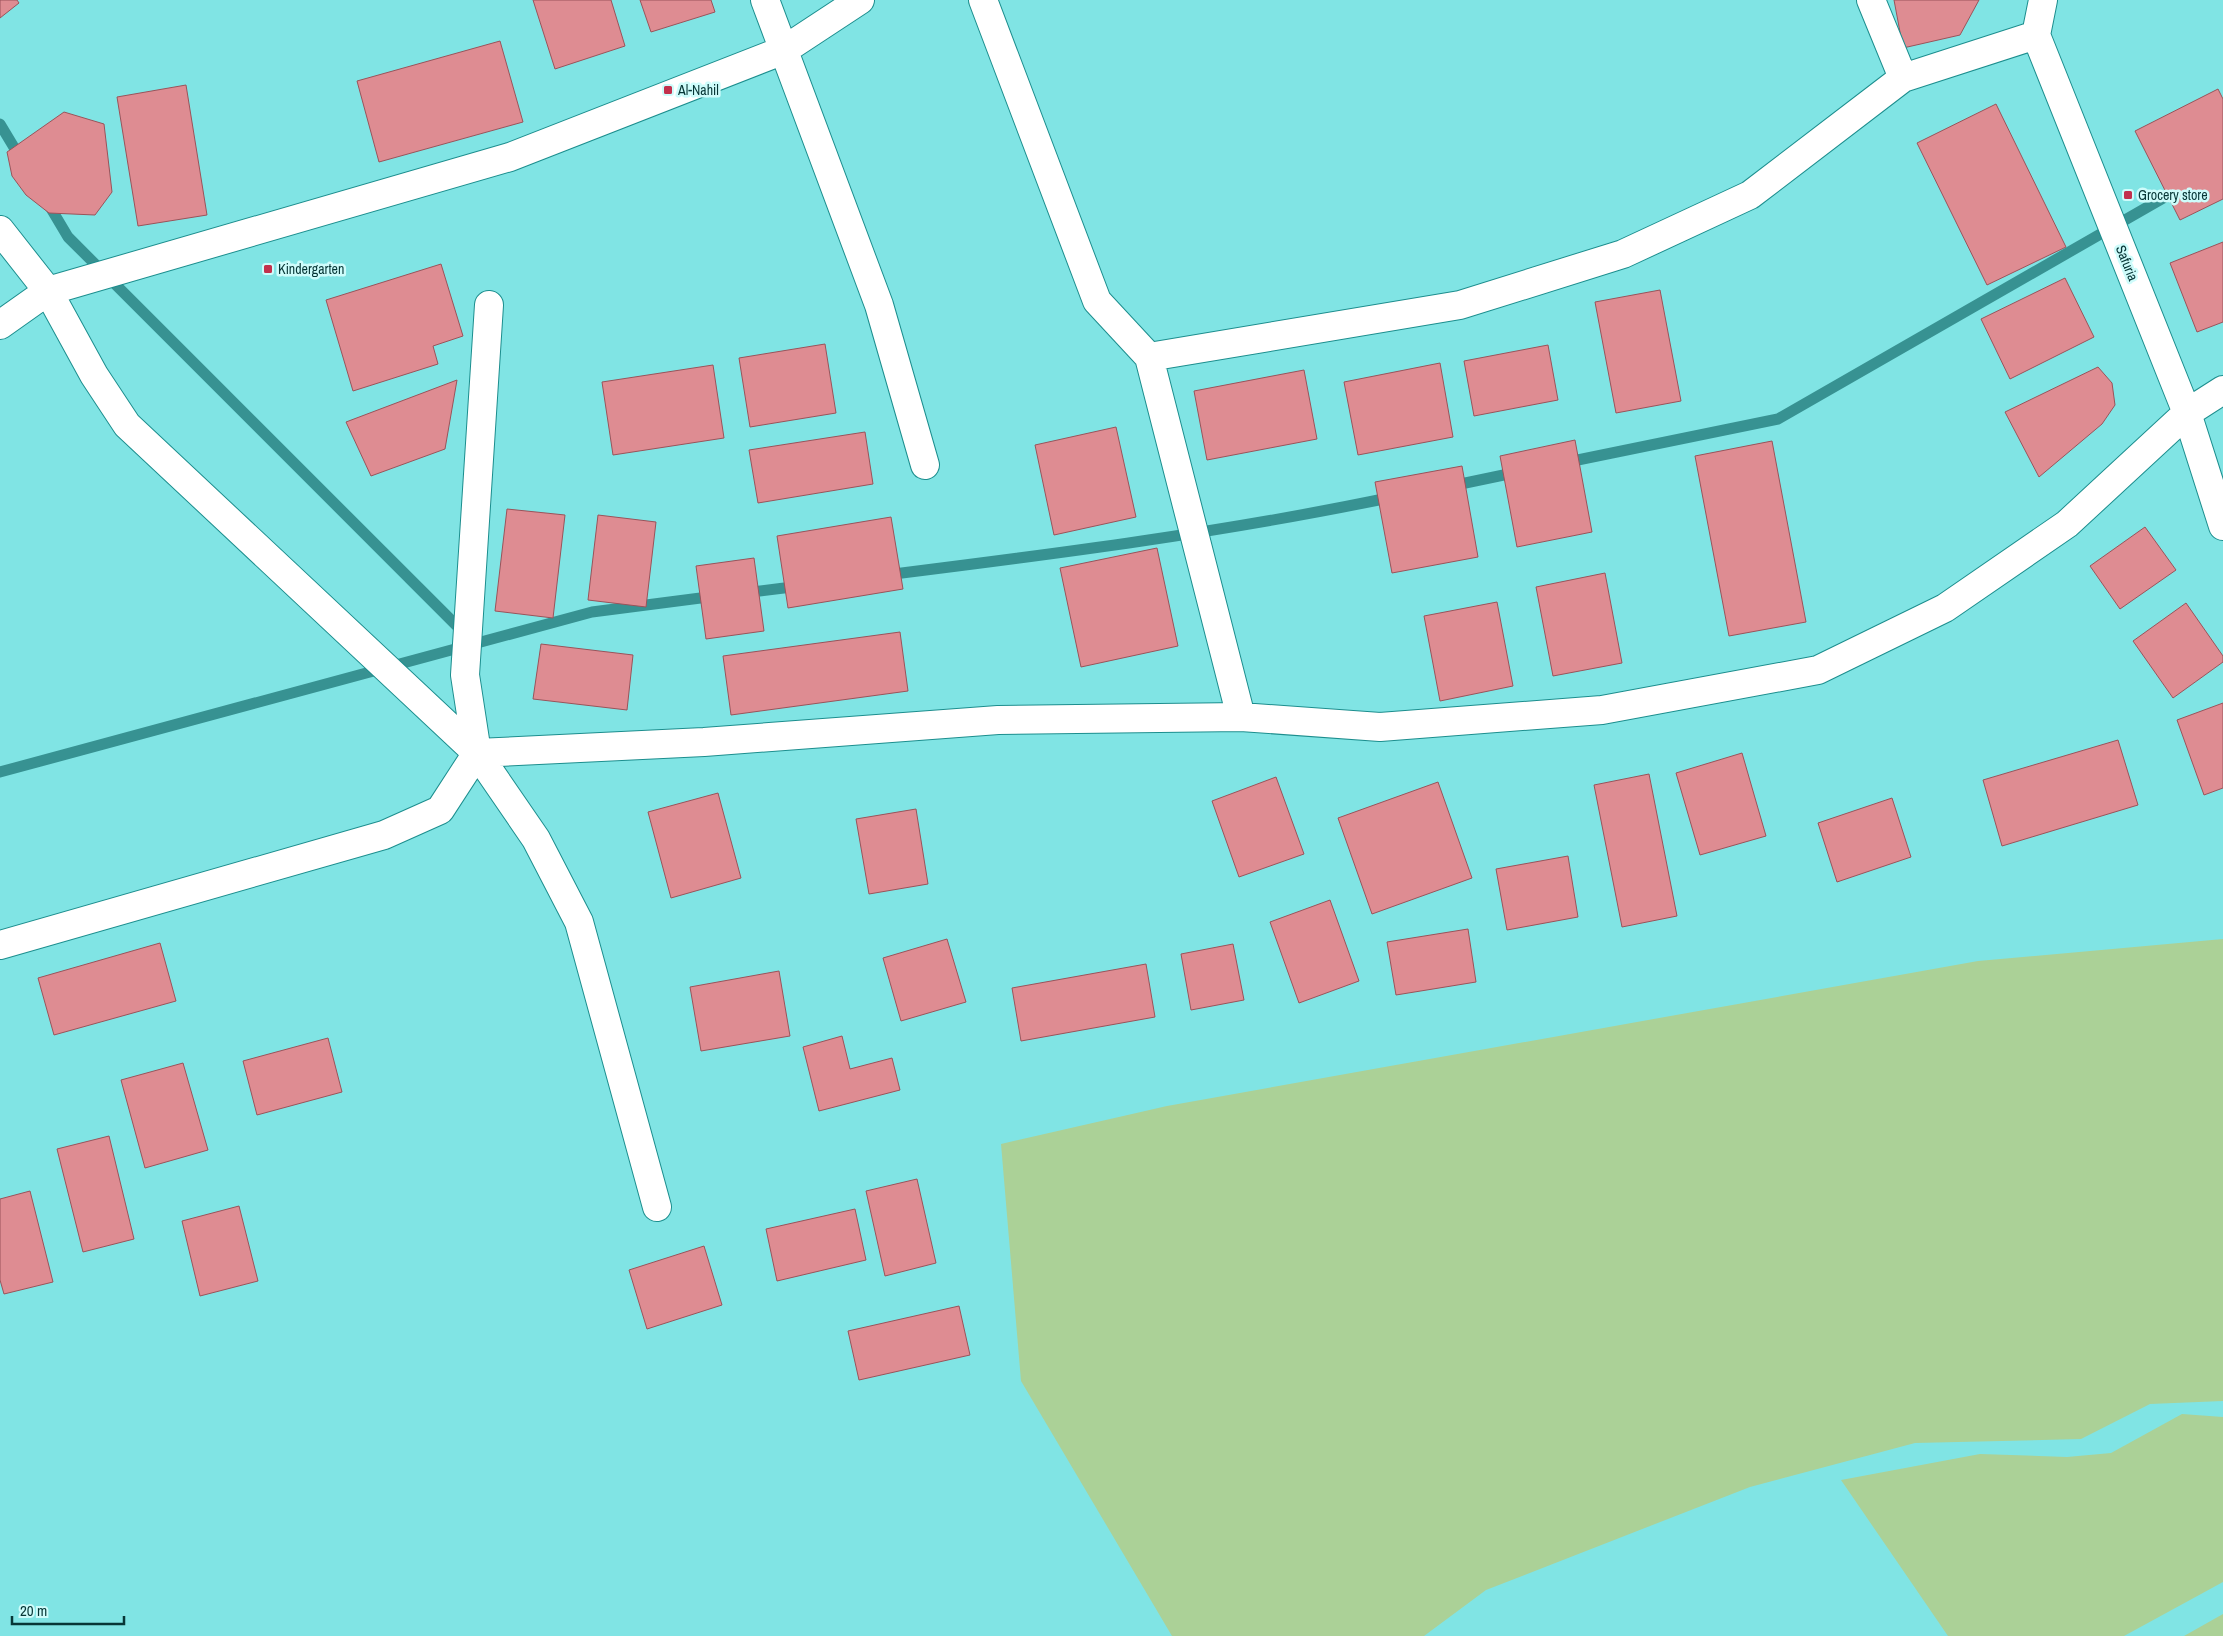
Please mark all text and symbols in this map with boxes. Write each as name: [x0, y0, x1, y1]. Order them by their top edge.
place label: Al-Nahil: [677, 81, 719, 99]
marker: Al-Nahil: [662, 84, 674, 96]
place label: Grocery store: [2138, 186, 2208, 204]
marker: Grocery store: [2122, 189, 2134, 201]
street label: Safuria: [2112, 242, 2143, 284]
place label: Kindergarten: [278, 260, 344, 278]
marker: Kindergarten: [262, 263, 274, 275]
scale bar: [12, 1594, 125, 1626]
text: 20 m: [20, 1600, 47, 1621]

